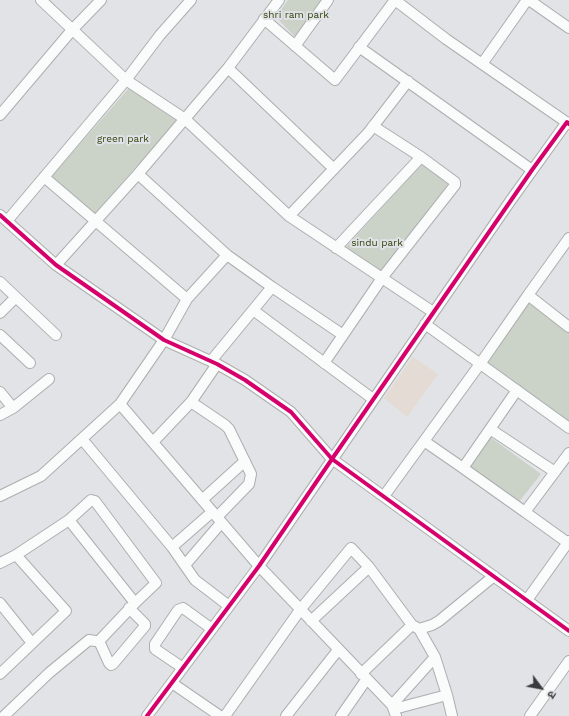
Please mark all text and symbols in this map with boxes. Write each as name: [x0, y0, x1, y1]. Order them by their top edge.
park label: shri ram park: [263, 9, 329, 21]
park label: green park: [97, 133, 149, 145]
park label: sindu park: [351, 237, 403, 249]
north arrow: [521, 668, 561, 708]
text: उ: [544, 688, 559, 701]

